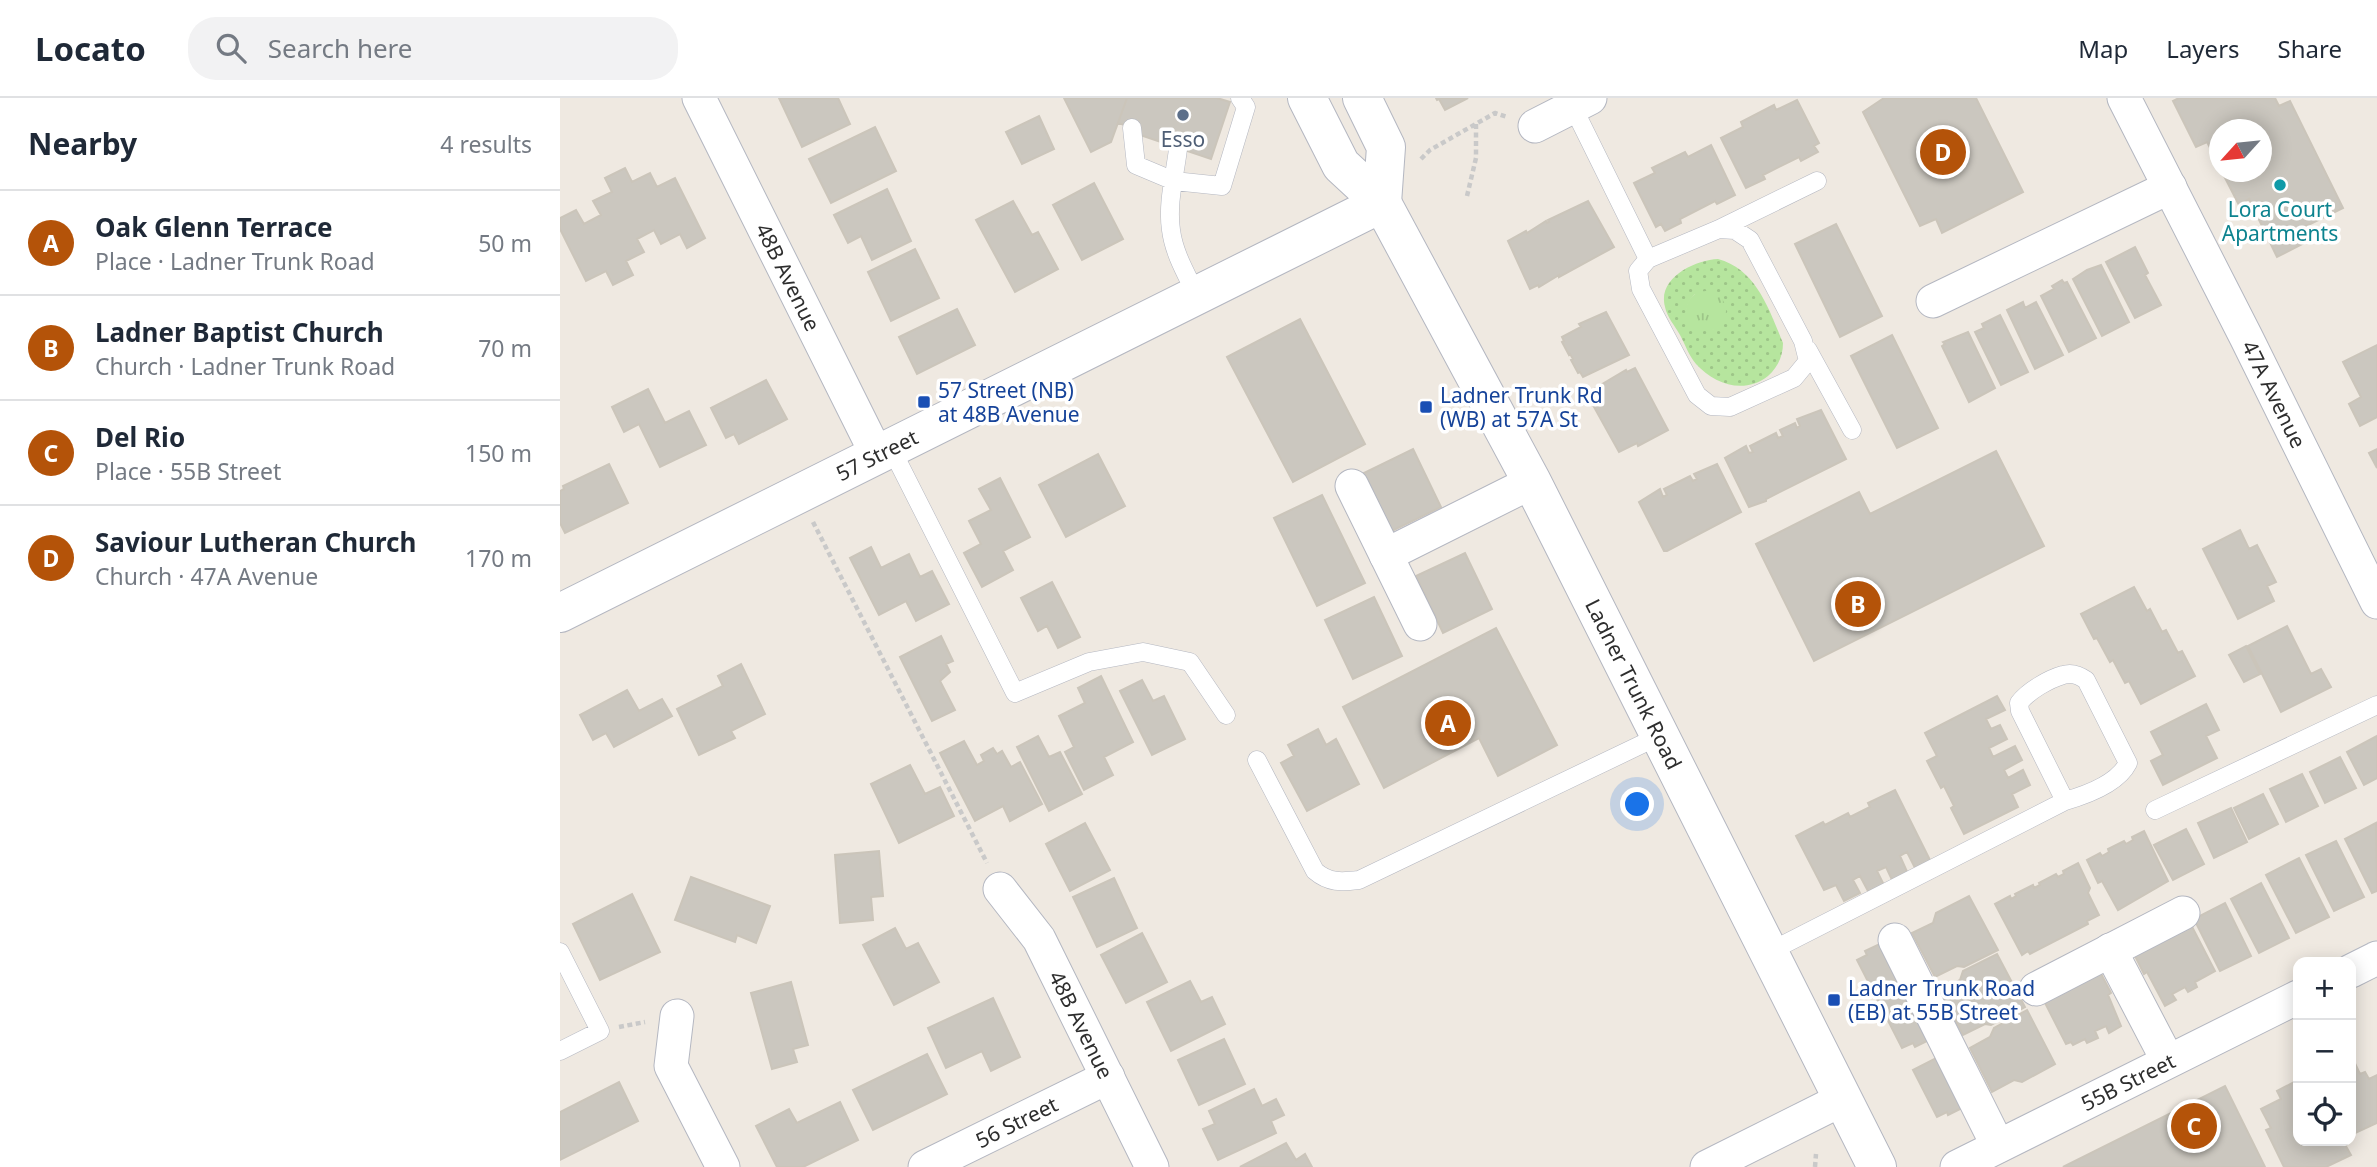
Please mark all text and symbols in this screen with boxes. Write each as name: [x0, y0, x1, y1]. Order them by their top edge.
search box: [188, 17, 678, 80]
text: Locato: [35, 26, 146, 71]
icon: search: [212, 29, 250, 67]
text: Search here: [268, 30, 413, 66]
text: Map: [2078, 32, 2128, 65]
text: Layers: [2166, 32, 2240, 65]
text: Share: [2278, 32, 2342, 65]
marker: Esso: [1175, 107, 1191, 123]
north arrow: [2209, 119, 2272, 182]
text: Nearby: [28, 123, 137, 164]
place label: Esso: [1161, 125, 1205, 153]
pin: D: [1920, 126, 1966, 178]
text: 4 results: [440, 128, 532, 160]
marker: Lora Court Apartments: [2272, 177, 2288, 193]
place label: Lora Court Apartments: [2222, 195, 2338, 247]
text: Oak Glenn Terrace: [95, 209, 333, 245]
street label: 48B Avenue: [750, 218, 827, 336]
text: A: [43, 227, 59, 259]
text: 50 m: [478, 227, 532, 259]
text: Place · Ladner Trunk Road: [95, 245, 375, 277]
text: Ladner Baptist Church: [95, 314, 384, 350]
text: B: [43, 332, 59, 364]
text: 70 m: [478, 332, 532, 364]
street label: 47A Avenue: [2236, 336, 2313, 453]
text: Church · Ladner Trunk Road: [95, 350, 395, 382]
place label: 57 Street (NB) at 48B Avenue: [938, 376, 1080, 428]
place label: Ladner Trunk Rd (WB) at 57A St: [1440, 381, 1603, 433]
marker: 57 Street (NB) at 48B Avenue: [916, 394, 932, 410]
marker: Ladner Trunk Rd (WB) at 57A St: [1418, 399, 1434, 415]
text: Del Rio: [95, 419, 185, 455]
street label: 57 Street: [831, 423, 923, 487]
text: C: [44, 437, 58, 469]
text: 150 m: [465, 437, 532, 469]
text: Place · 55B Street: [95, 455, 281, 487]
text: Saviour Lutheran Church: [95, 524, 416, 560]
text: D: [43, 542, 59, 574]
text: 170 m: [465, 542, 532, 574]
text: Church · 47A Avenue: [95, 560, 318, 592]
pin: B: [1835, 578, 1881, 630]
street label: Ladner Trunk Road: [1579, 594, 1688, 774]
pin: A: [1425, 697, 1471, 749]
your location: [1620, 787, 1654, 821]
map controls: [2293, 957, 2356, 1146]
button: +: [2293, 957, 2356, 1020]
street label: 48B Avenue: [1043, 966, 1120, 1083]
place label: Ladner Trunk Road (EB) at 55B Street: [1848, 974, 2035, 1026]
marker: Ladner Trunk Road (EB) at 55B Street: [1826, 992, 1842, 1008]
button: −: [2293, 1020, 2356, 1083]
street label: 55B Street: [2076, 1046, 2180, 1117]
button: locate: [2293, 1083, 2356, 1146]
street label: 56 Street: [971, 1090, 1063, 1154]
pin: C: [2171, 1100, 2217, 1152]

